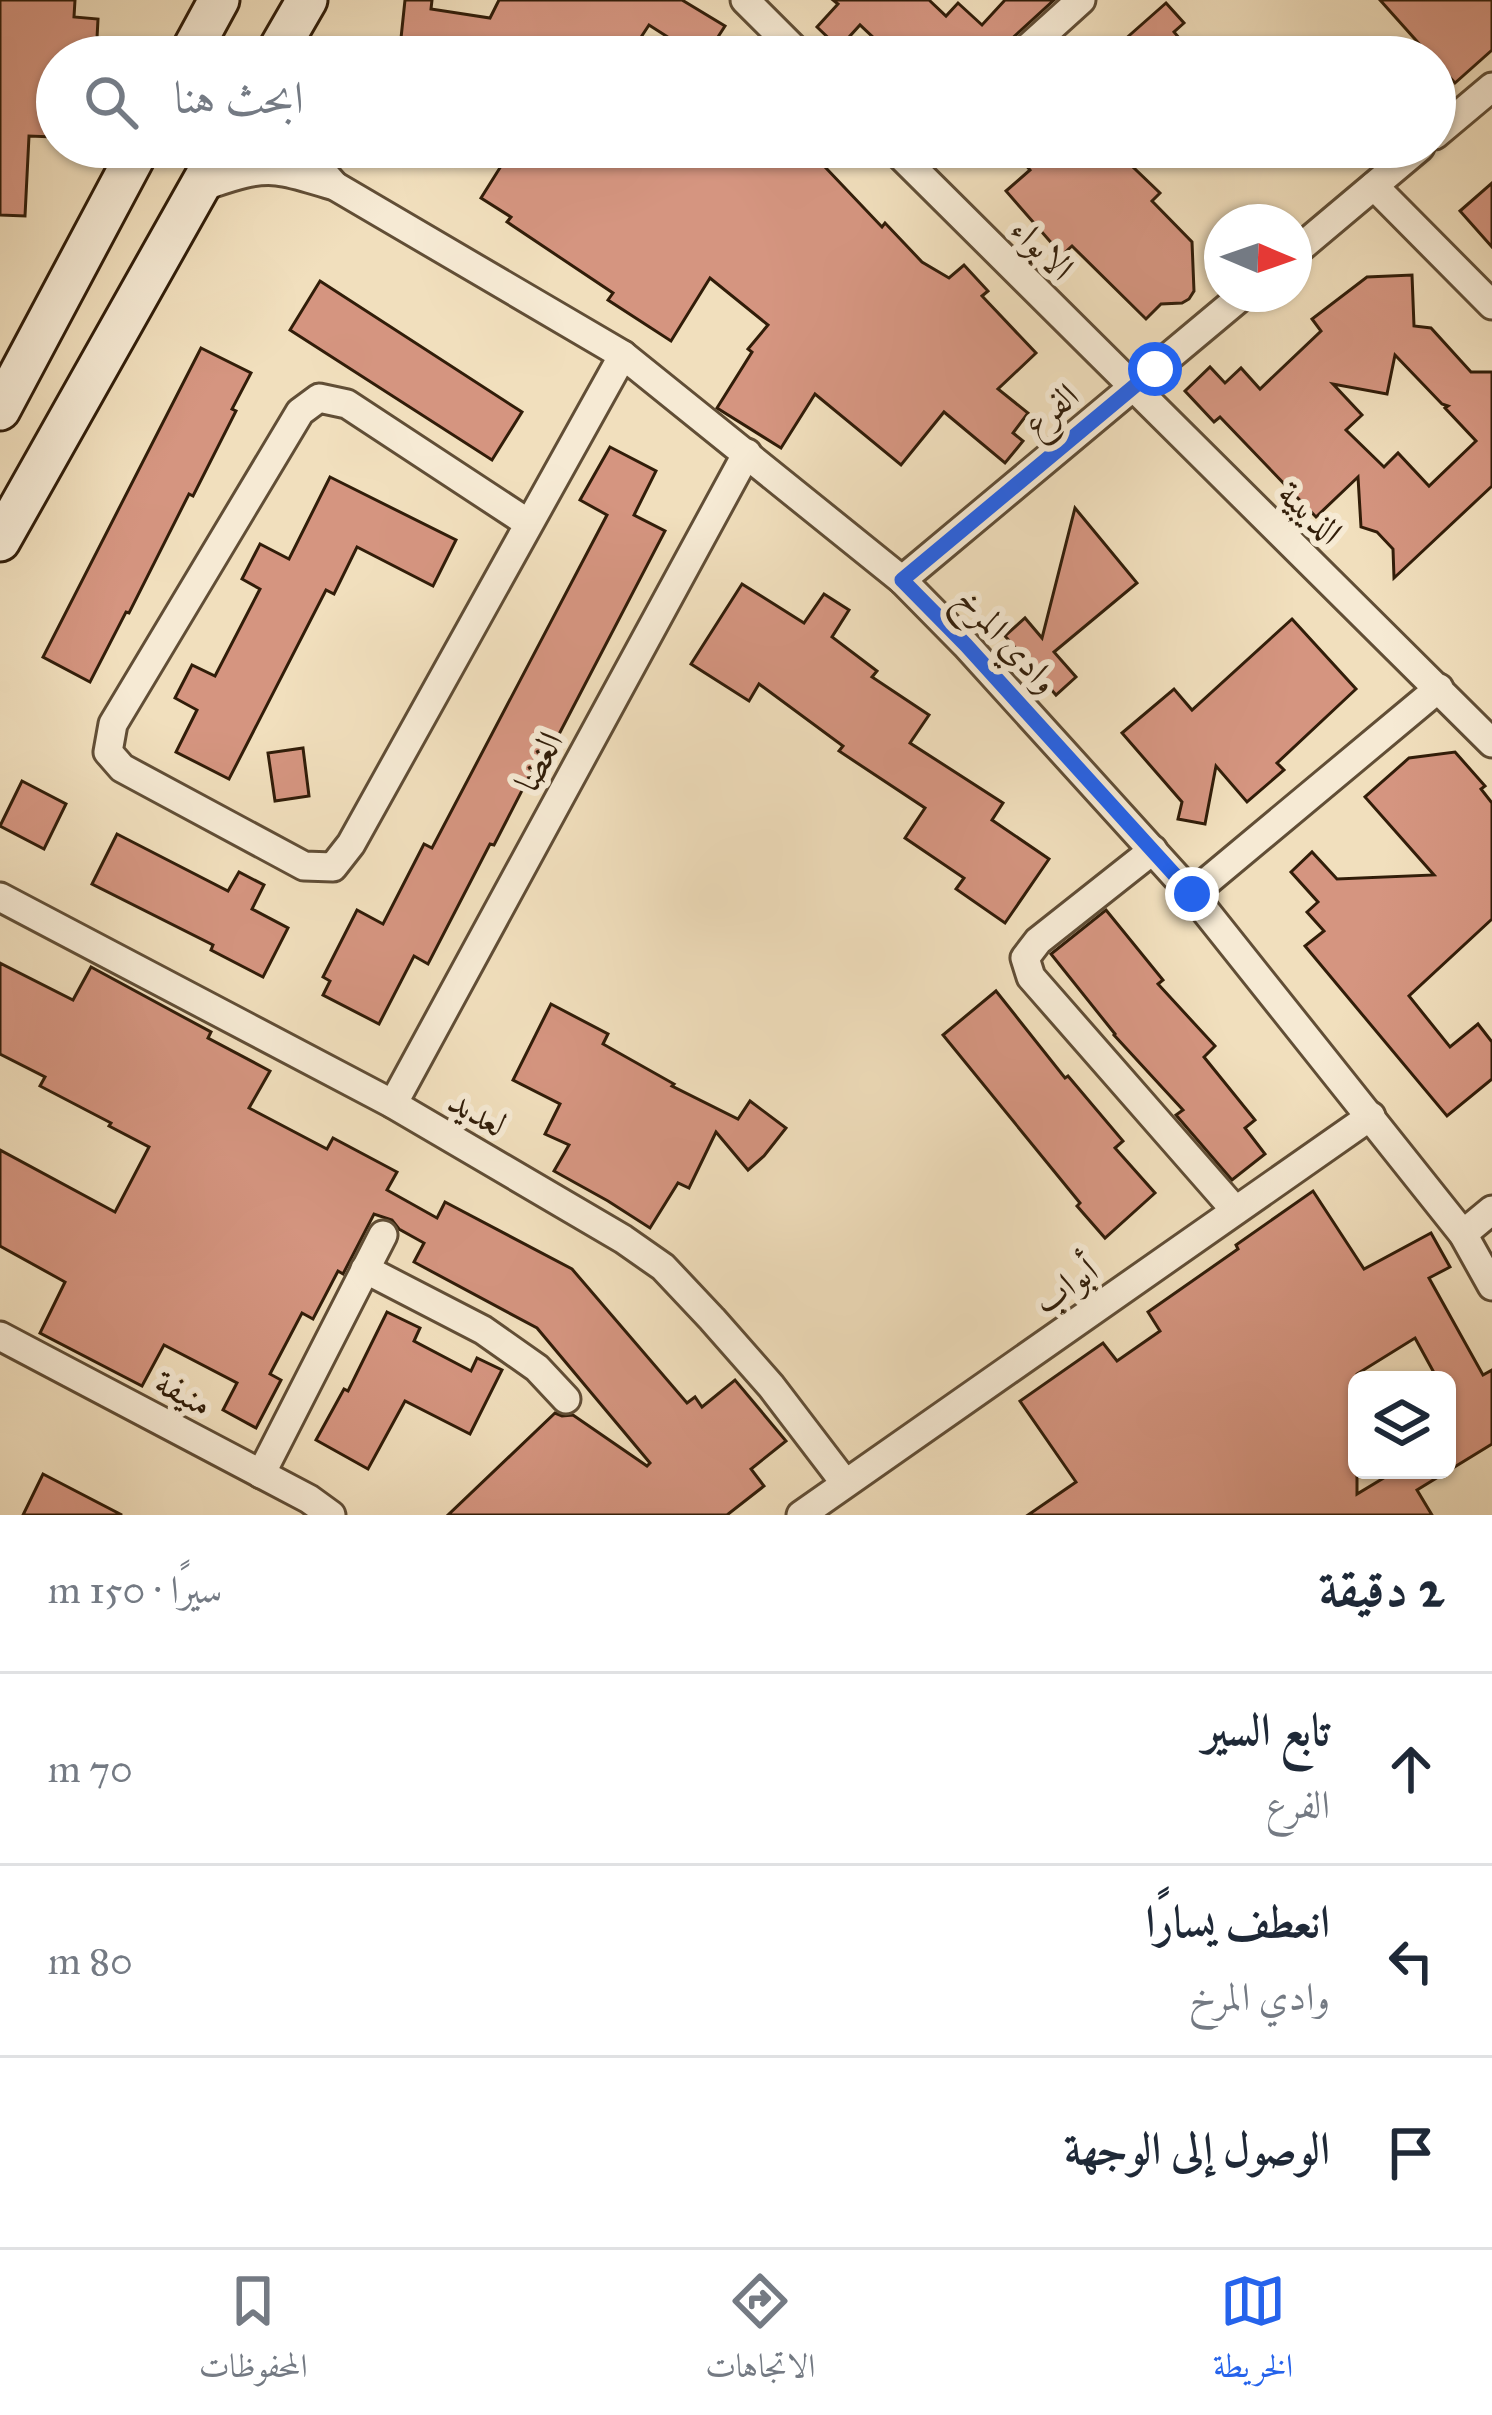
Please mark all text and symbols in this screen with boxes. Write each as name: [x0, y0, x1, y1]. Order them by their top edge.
search box: [36, 36, 1456, 168]
icon: search: [78, 69, 144, 135]
text: ابحث هنا: [174, 70, 304, 125]
north arrow: [1204, 204, 1312, 312]
street label: الابواء: [1001, 208, 1083, 290]
route start: [1128, 342, 1182, 396]
street label: الفرع: [1014, 374, 1093, 452]
street label: الذيبية: [1269, 472, 1352, 554]
street label: وادي المرخ: [939, 577, 1068, 709]
street label: الغضا: [505, 724, 573, 799]
route end: [1165, 867, 1219, 921]
street label: لعديد: [441, 1079, 514, 1147]
street label: أبواب: [1023, 1245, 1107, 1324]
street label: منيفة: [147, 1360, 220, 1426]
map controls: [1348, 1371, 1456, 1479]
button: layers: [1348, 1371, 1456, 1479]
text: 2 دقيقة: [1319, 1558, 1444, 1620]
text: سيرًا · 150 m: [48, 1566, 222, 1614]
text: تابع السير: [1203, 1702, 1330, 1757]
icon: ahead: [1378, 1736, 1444, 1802]
text: 70 m: [48, 1745, 133, 1793]
text: الفرع: [1266, 1781, 1330, 1829]
text: انعطف يسارًا: [1145, 1894, 1330, 1949]
icon: left: [1378, 1928, 1444, 1994]
text: 80 m: [48, 1937, 133, 1985]
text: وادي المرخ: [1189, 1973, 1330, 2021]
icon: arrive: [1378, 2120, 1444, 2186]
text: الوصول إلى الوجهة: [1064, 2121, 1330, 2176]
tab: المحفوظات: [199, 2268, 308, 2398]
tab: الاتجاهات: [705, 2268, 815, 2398]
tab: الخريطة: [1213, 2268, 1293, 2398]

